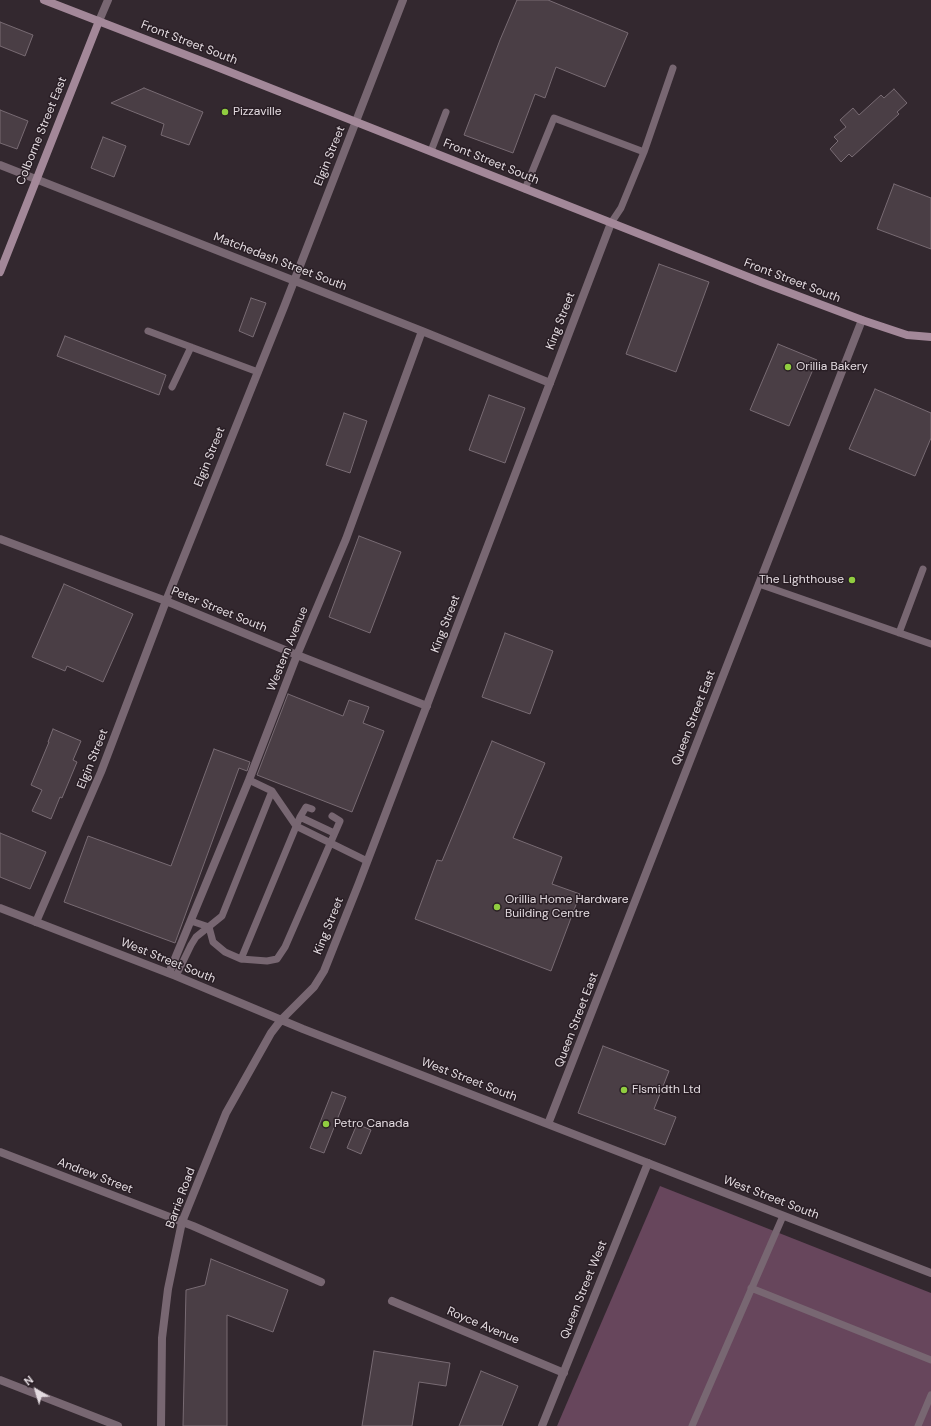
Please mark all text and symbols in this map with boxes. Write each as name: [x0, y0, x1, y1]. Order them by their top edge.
street label: Front Street South: [139, 18, 239, 68]
street label: Colborne Street East: [14, 75, 70, 187]
place label: Pizzaville: [233, 105, 282, 119]
marker: Pizzaville: [220, 107, 230, 117]
street label: Elgin Street: [312, 124, 348, 188]
street label: Front Street South: [441, 136, 541, 188]
street label: Matchedash Street South: [211, 230, 349, 294]
street label: Front Street South: [742, 256, 842, 306]
street label: King Street: [543, 290, 579, 352]
place label: Orillia Bakery: [796, 360, 868, 374]
marker: Orillia Bakery: [783, 362, 793, 372]
street label: Elgin Street: [192, 425, 228, 489]
place label: The Lighthouse: [759, 573, 844, 587]
marker: The Lighthouse: [847, 575, 857, 585]
street label: Peter Street South: [169, 584, 269, 636]
street label: King Street: [428, 593, 464, 655]
street label: Western Avenue: [264, 604, 312, 694]
street label: Queen Street East: [669, 668, 719, 768]
street label: Elgin Street: [75, 727, 111, 791]
place label: Orillia Home Hardware Building Centre: [505, 893, 628, 921]
street label: King Street: [311, 895, 347, 957]
marker: Orillia Home Hardware Building Centre: [492, 902, 502, 912]
street label: West Street South: [118, 935, 218, 987]
street label: Queen Street East: [552, 970, 602, 1070]
street label: West Street South: [419, 1055, 519, 1105]
place label: Flsmidth Ltd: [632, 1083, 701, 1097]
marker: Flsmidth Ltd: [619, 1085, 629, 1095]
place label: Petro Canada: [334, 1117, 409, 1131]
marker: Petro Canada: [321, 1119, 331, 1129]
street label: Andrew Street: [55, 1155, 135, 1197]
street label: Barrie Road: [163, 1166, 199, 1230]
street label: West Street South: [721, 1173, 821, 1223]
street label: Queen Street West: [558, 1238, 610, 1342]
street label: Royce Avenue: [445, 1304, 521, 1348]
north arrow: [16, 1370, 56, 1410]
text: N: [21, 1373, 36, 1389]

